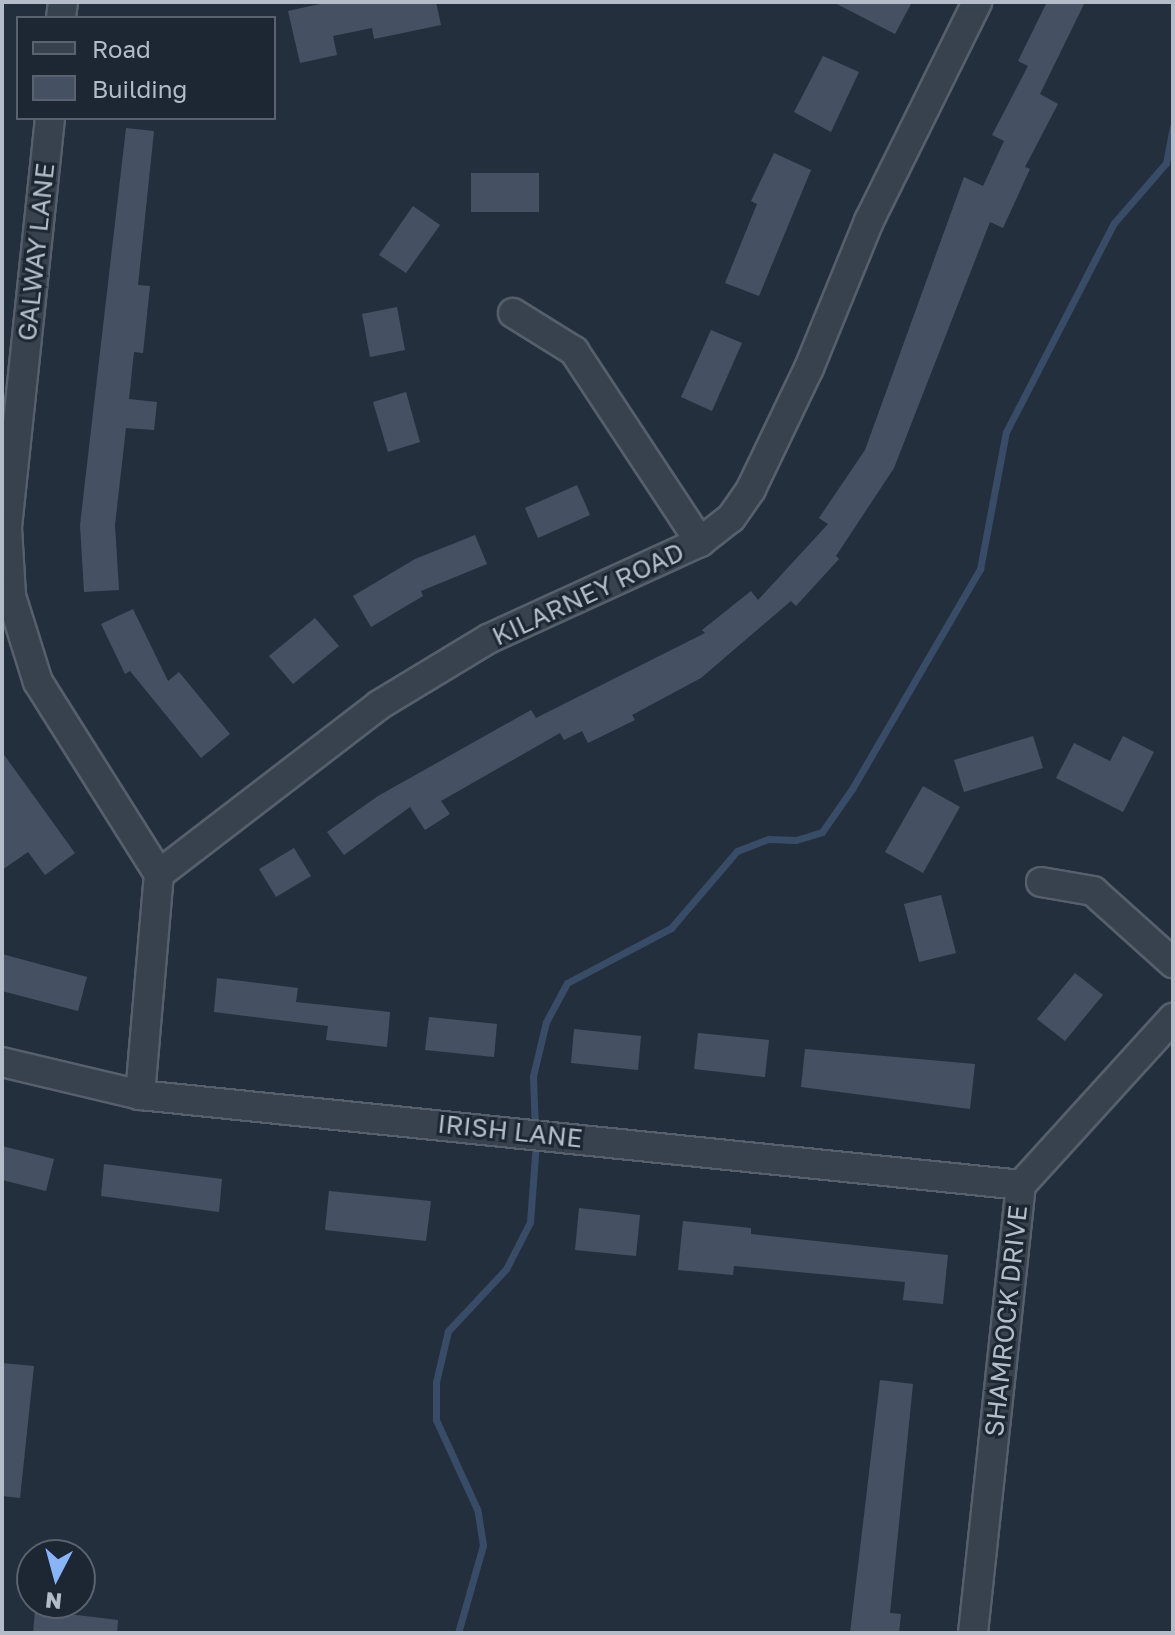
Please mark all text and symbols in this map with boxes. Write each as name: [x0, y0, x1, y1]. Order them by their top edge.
legend: [16, 16, 276, 120]
text: Road: [92, 34, 151, 63]
text: Building: [92, 74, 187, 103]
street label: GALWAY LANE: [11, 162, 61, 342]
street label: KILARNEY ROAD: [487, 536, 689, 652]
street label: IRISH LANE: [436, 1108, 584, 1154]
street label: SHAMROCK DRIVE: [978, 1204, 1034, 1438]
north arrow: [16, 1539, 96, 1619]
text: N: [44, 1587, 63, 1616]

